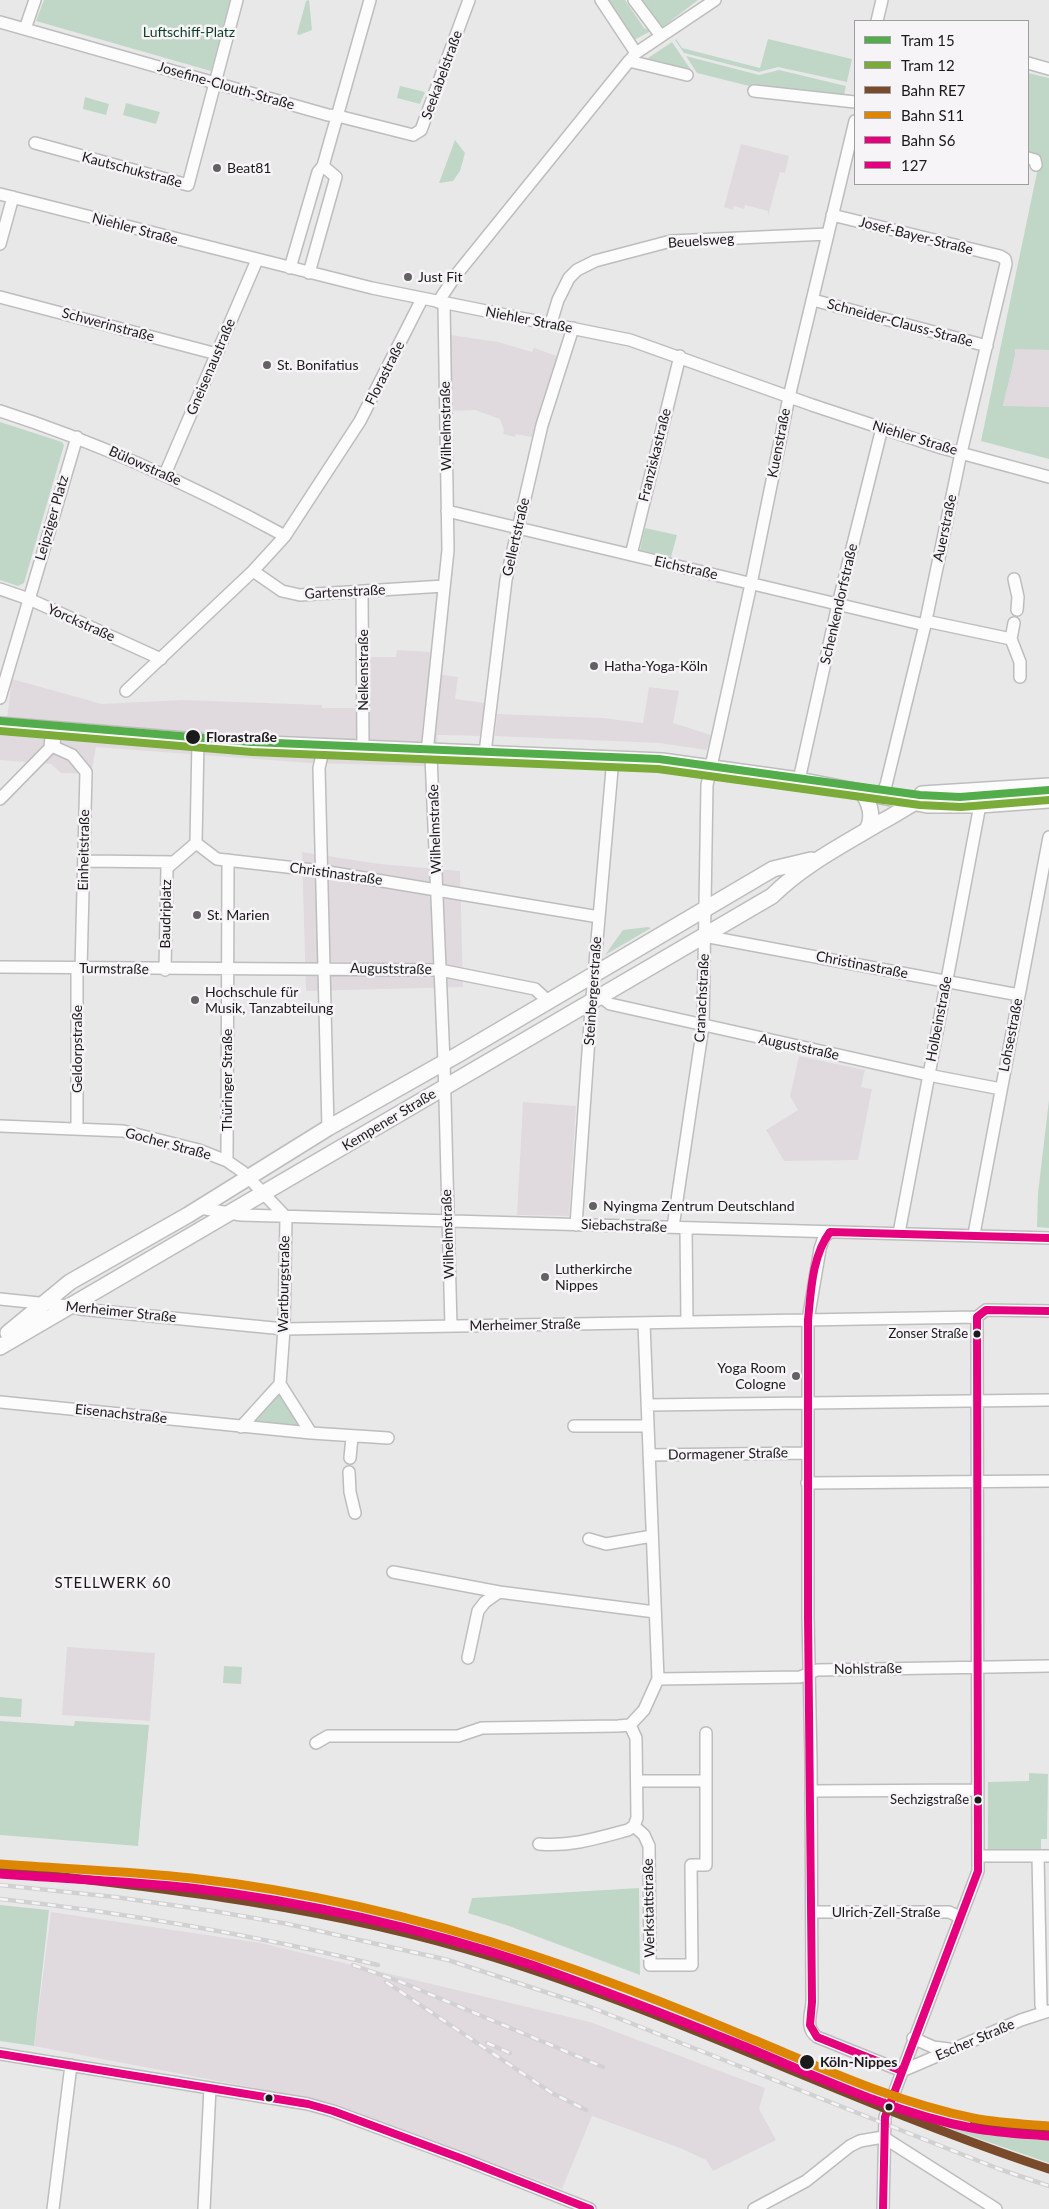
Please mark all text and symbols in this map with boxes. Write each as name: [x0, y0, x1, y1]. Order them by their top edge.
legend: [854, 20, 1029, 185]
park label: Luftschiff-Platz: [143, 24, 235, 40]
street label: Seekabelstraße: [418, 28, 466, 122]
text: Tram 15: [901, 31, 955, 49]
text: Tram 12: [901, 56, 955, 74]
street label: Josefine-Clouth-Straße: [156, 58, 296, 114]
text: Bahn RE7: [901, 81, 965, 99]
text: Bahn S11: [901, 106, 964, 124]
text: Bahn S6: [901, 131, 955, 149]
street label: Kautschukstraße: [80, 149, 184, 191]
text: 127: [901, 156, 927, 174]
place label: Beat81: [227, 160, 271, 176]
marker: Beat81: [211, 162, 223, 174]
street label: Niehler Straße: [90, 209, 180, 249]
street label: Josef-Bayer-Straße: [857, 214, 975, 258]
street label: Beuelsweg: [667, 230, 735, 252]
place label: Just Fit: [418, 269, 462, 285]
marker: Just Fit: [402, 271, 414, 283]
street label: Schneider-Clauss-Straße: [825, 295, 975, 351]
street label: Niehler Straße: [484, 303, 574, 337]
street label: Schwerinstraße: [60, 305, 156, 345]
street label: Gneisenaustraße: [183, 316, 239, 418]
street label: Florastraße: [362, 338, 408, 408]
place label: St. Bonifatius: [277, 357, 358, 373]
marker: St. Bonifatius: [261, 359, 273, 371]
street label: Wilhelmstraße: [437, 381, 455, 471]
street label: Franziskastraße: [635, 407, 675, 503]
street label: Kuenstraße: [764, 407, 794, 479]
street label: Niehler Straße: [870, 417, 960, 459]
street label: Bülowstraße: [106, 443, 184, 489]
street label: Leipziger Platz: [32, 473, 72, 563]
street label: Auerstraße: [930, 493, 960, 563]
street label: Gellertstraße: [499, 496, 533, 578]
street label: Schenkendorfstraße: [817, 542, 861, 666]
street label: Eichstraße: [653, 553, 719, 583]
street label: Gartenstraße: [304, 581, 386, 603]
street label: Yorckstraße: [45, 601, 117, 645]
street label: Nelkenstraße: [355, 629, 371, 711]
place label: Hatha-Yoga-Köln: [604, 658, 708, 674]
marker: Hatha-Yoga-Köln: [588, 660, 600, 672]
marker: Florastraße: [184, 728, 202, 746]
place label: Florastraße: [206, 729, 277, 745]
street label: Wilhelmstraße: [425, 784, 445, 874]
street label: Einheitstraße: [75, 809, 93, 891]
street label: Christinastraße: [288, 859, 384, 889]
street label: Baudriplatz: [157, 879, 175, 949]
place label: St. Marien: [207, 907, 270, 923]
marker: St. Marien: [191, 909, 203, 921]
street label: Steinbergerstraße: [581, 936, 605, 1046]
street label: Christinastraße: [814, 948, 910, 982]
street label: Cranachstraße: [691, 953, 713, 1043]
street label: Turmstraße: [79, 960, 149, 978]
street label: Auguststraße: [350, 960, 432, 978]
street label: Holbeinstraße: [922, 975, 956, 1063]
place label: Hochschule für Musik, Tanzabteilung: [205, 984, 333, 1016]
marker: Hochschule für Musik, Tanzabteilung: [189, 994, 201, 1006]
street label: Lohsestraße: [996, 997, 1026, 1073]
street label: Geldorpstraße: [69, 1005, 85, 1093]
street label: Thüringer Straße: [219, 1028, 235, 1132]
street label: Auguststraße: [757, 1030, 841, 1064]
street label: Kempener Straße: [339, 1085, 439, 1155]
street label: Gocher Straße: [123, 1124, 213, 1164]
street label: Wilhelmstraße: [438, 1189, 458, 1279]
place label: Nyingma Zentrum Deutschland: [603, 1198, 795, 1214]
marker: Nyingma Zentrum Deutschland: [587, 1200, 599, 1212]
street label: Siebachstraße: [581, 1216, 667, 1236]
street label: Wartburgstraße: [275, 1235, 293, 1333]
place label: Lutherkirche Nippes: [555, 1261, 632, 1294]
marker: Lutherkirche Nippes: [539, 1271, 551, 1283]
street label: Merheimer Straße: [65, 1298, 177, 1326]
street label: Merheimer Straße: [469, 1316, 581, 1334]
place label: Zonser Straße: [888, 1326, 968, 1342]
marker: Zonser Straße: [972, 1329, 982, 1339]
place label: Yoga Room Cologne: [717, 1360, 786, 1392]
marker: Yoga Room Cologne: [790, 1370, 802, 1382]
street label: Eisenachstraße: [74, 1401, 168, 1427]
street label: Dormagener Straße: [668, 1445, 788, 1463]
district label: STELLWERK 60: [53, 1574, 173, 1592]
street label: Nohlstraße: [834, 1660, 902, 1678]
place label: Sechzigstraße: [890, 1792, 969, 1808]
marker: Sechzigstraße: [973, 1795, 983, 1805]
street label: Werkstattstraße: [640, 1858, 658, 1958]
street label: Ulrich-Zell-Straße: [832, 1904, 940, 1920]
street label: Escher Straße: [933, 2016, 1017, 2064]
marker: Köln-Nippes: [798, 2053, 816, 2071]
place label: Köln-Nippes: [820, 2054, 897, 2070]
unlabelled marker: [264, 2093, 274, 2103]
unlabelled marker: [884, 2102, 894, 2112]

